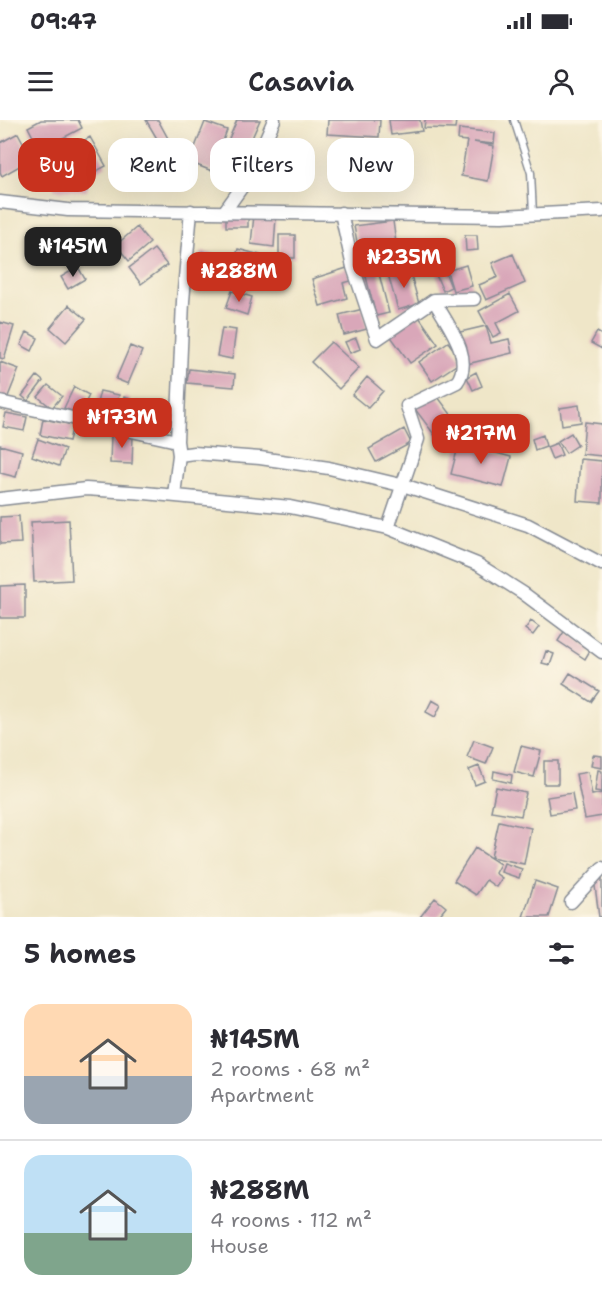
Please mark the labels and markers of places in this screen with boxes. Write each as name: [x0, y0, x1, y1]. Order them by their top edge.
pin: ₦145M: [31, 227, 115, 278]
pin: ₦235M: [362, 238, 446, 289]
pin: ₦288M: [197, 252, 281, 303]
pin: ₦173M: [80, 398, 164, 449]
pin: ₦217M: [439, 414, 523, 465]

